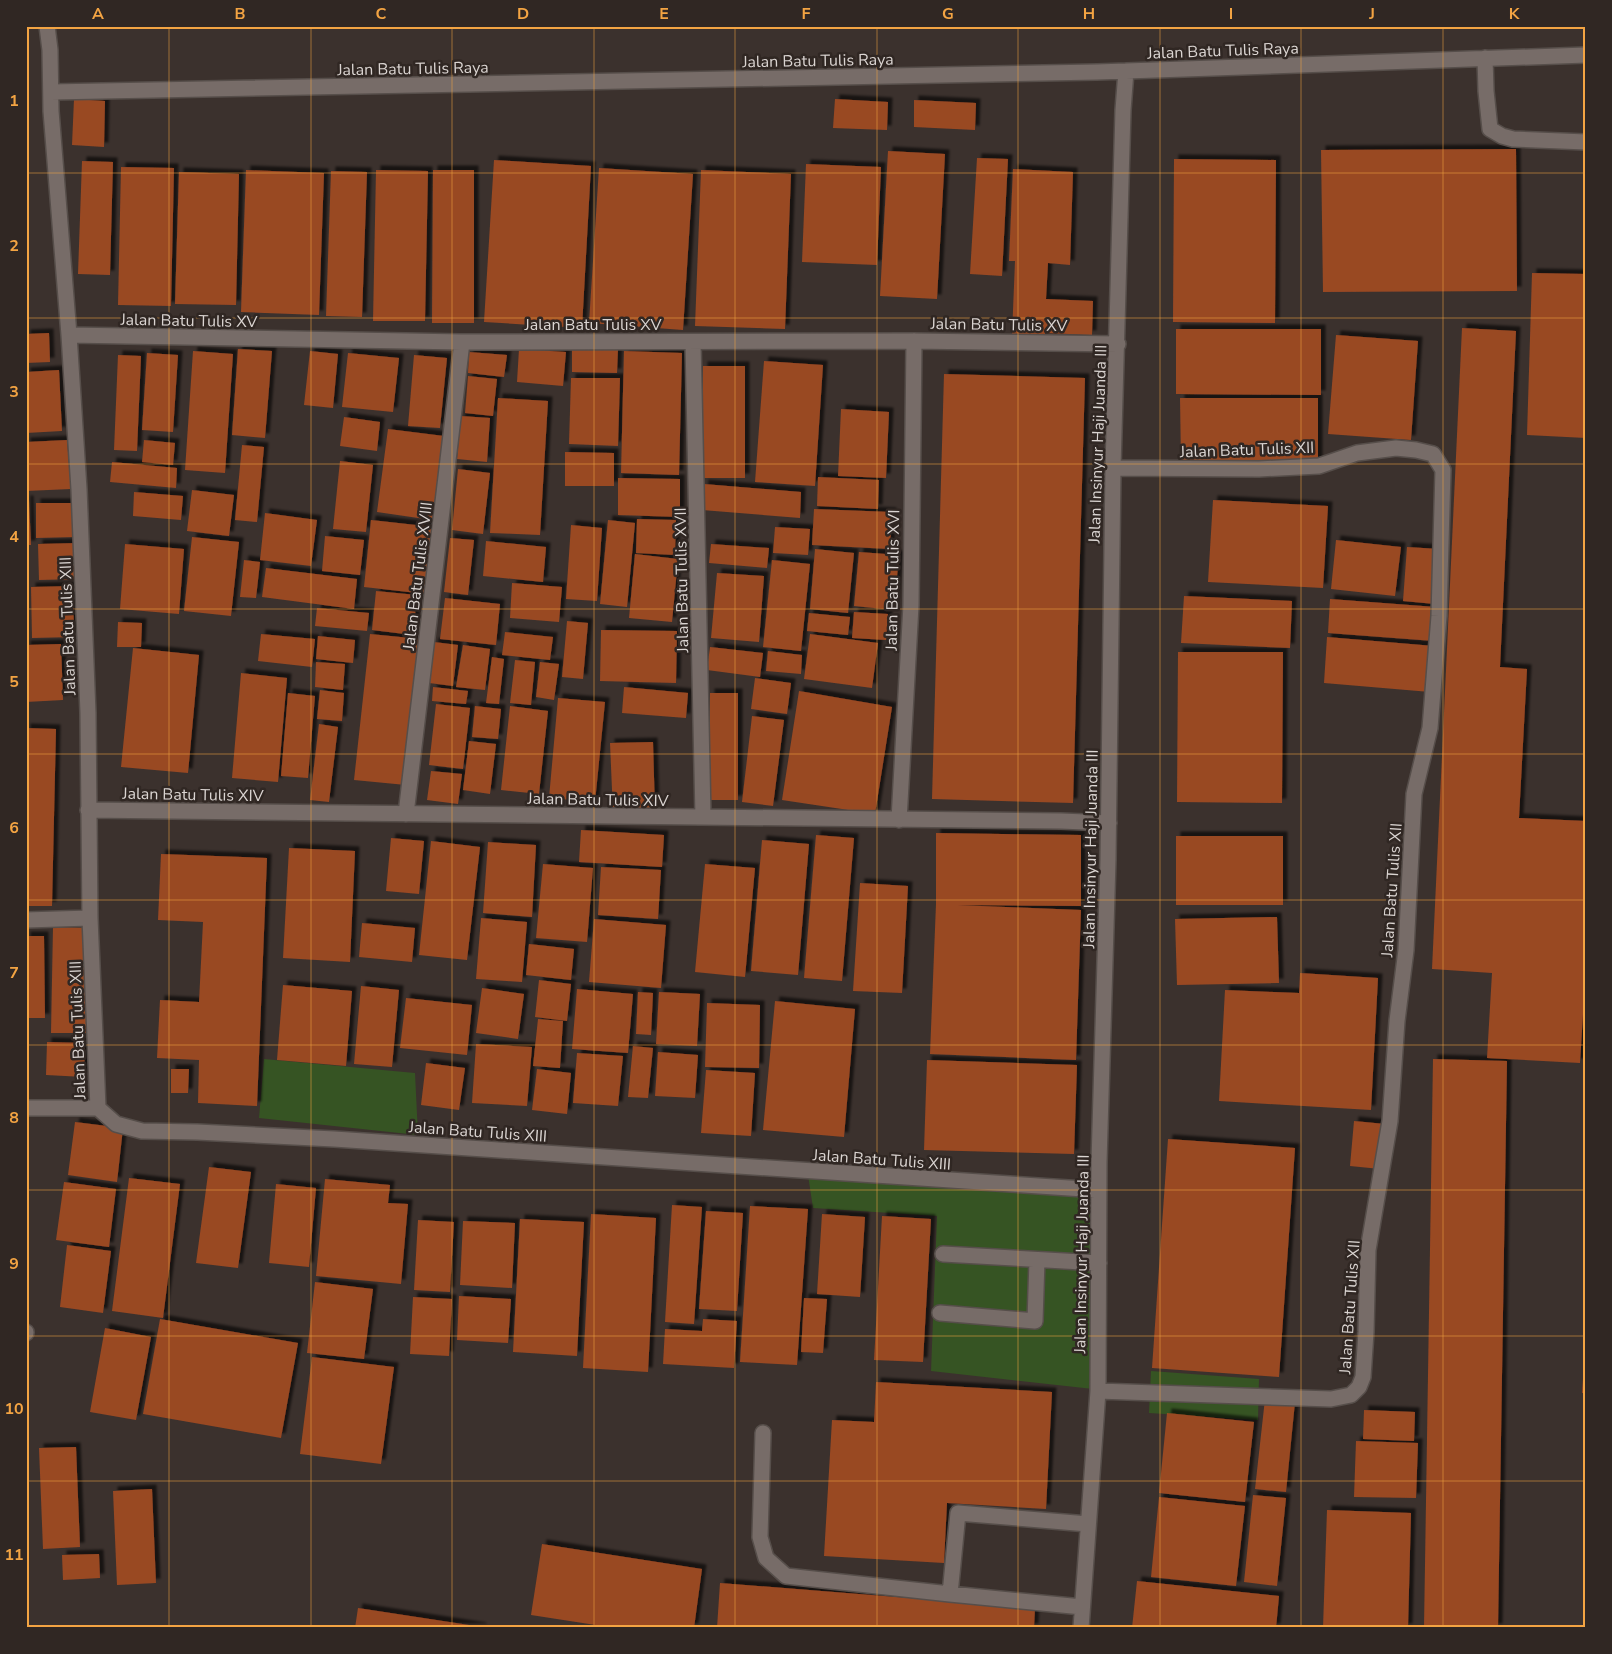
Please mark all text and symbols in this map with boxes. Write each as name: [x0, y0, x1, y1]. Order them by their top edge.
text: A: [92, 3, 104, 25]
text: B: [234, 3, 246, 25]
text: C: [376, 3, 387, 25]
text: D: [517, 3, 529, 25]
text: E: [659, 3, 669, 25]
text: F: [802, 3, 811, 25]
text: G: [942, 3, 954, 25]
text: H: [1083, 3, 1095, 25]
text: I: [1229, 3, 1233, 25]
text: J: [1368, 3, 1375, 25]
text: K: [1509, 3, 1521, 25]
street label: Jalan Batu Tulis Raya: [1146, 37, 1299, 65]
street label: Jalan Batu Tulis Raya: [741, 49, 894, 73]
street label: Jalan Batu Tulis Raya: [336, 57, 489, 81]
text: 1: [9, 90, 19, 112]
text: 2: [9, 235, 19, 257]
street label: Jalan Batu Tulis XV: [119, 309, 259, 333]
street label: Jalan Batu Tulis XV: [929, 313, 1069, 337]
street label: Jalan Batu Tulis XV: [524, 314, 662, 336]
street label: Jalan Insinyur Haji Juanda III: [1084, 344, 1112, 545]
text: 3: [9, 381, 19, 403]
street label: Jalan Batu Tulis XII: [1179, 437, 1315, 463]
street label: Jalan Batu Tulis XVIII: [398, 501, 438, 653]
street label: Jalan Batu Tulis XVII: [670, 507, 694, 654]
street label: Jalan Batu Tulis XVI: [881, 509, 905, 652]
text: 4: [9, 526, 19, 548]
street label: Jalan Batu Tulis XIII: [55, 556, 81, 697]
text: 5: [9, 671, 19, 693]
street label: Jalan Insinyur Haji Juanda III: [1078, 749, 1104, 950]
street label: Jalan Batu Tulis XIV: [121, 783, 265, 807]
street label: Jalan Batu Tulis XIV: [526, 788, 670, 812]
text: 6: [9, 817, 19, 839]
street label: Jalan Batu Tulis XII: [1376, 822, 1408, 959]
street label: Jalan Batu Tulis XIII: [65, 960, 91, 1101]
text: 7: [9, 962, 19, 984]
text: 8: [9, 1107, 19, 1129]
street label: Jalan Batu Tulis XIII: [407, 1116, 548, 1148]
street label: Jalan Batu Tulis XIII: [811, 1144, 952, 1176]
street label: Jalan Insinyur Haji Juanda III: [1069, 1154, 1095, 1355]
street label: Jalan Batu Tulis XII: [1334, 1239, 1366, 1376]
text: 9: [9, 1253, 19, 1275]
text: 10: [4, 1398, 24, 1420]
text: 11: [4, 1544, 24, 1566]

